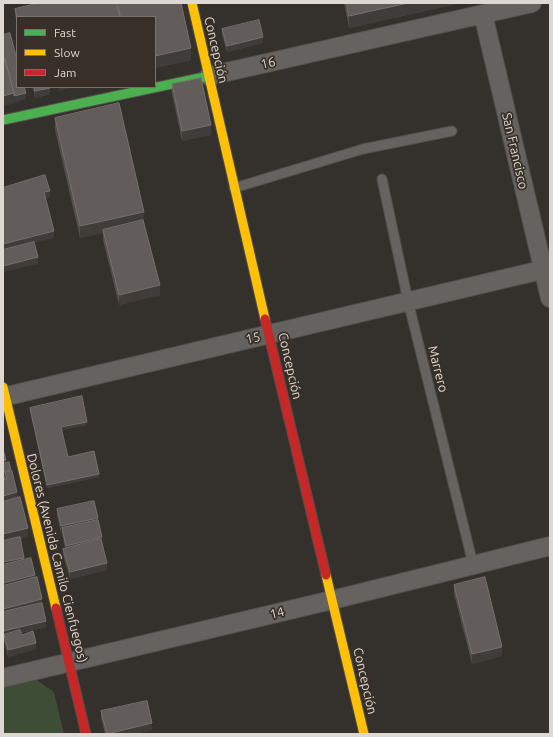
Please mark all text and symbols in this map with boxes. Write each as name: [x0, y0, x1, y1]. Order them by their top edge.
street label: Concepción: [201, 15, 231, 85]
legend: [16, 16, 156, 88]
text: Fast: [54, 26, 76, 39]
text: Slow: [54, 46, 80, 59]
street label: 16: [259, 54, 277, 72]
text: Jam: [54, 66, 76, 79]
street label: San Francisco: [499, 111, 531, 191]
street label: 15: [244, 329, 262, 347]
street label: Concepción: [275, 331, 305, 401]
street label: Marrero: [425, 344, 451, 394]
street label: Dolores (Avenida Camilo Cienfuegos): [23, 452, 91, 664]
street label: 14: [268, 604, 286, 622]
street label: Concepción: [350, 646, 380, 716]

